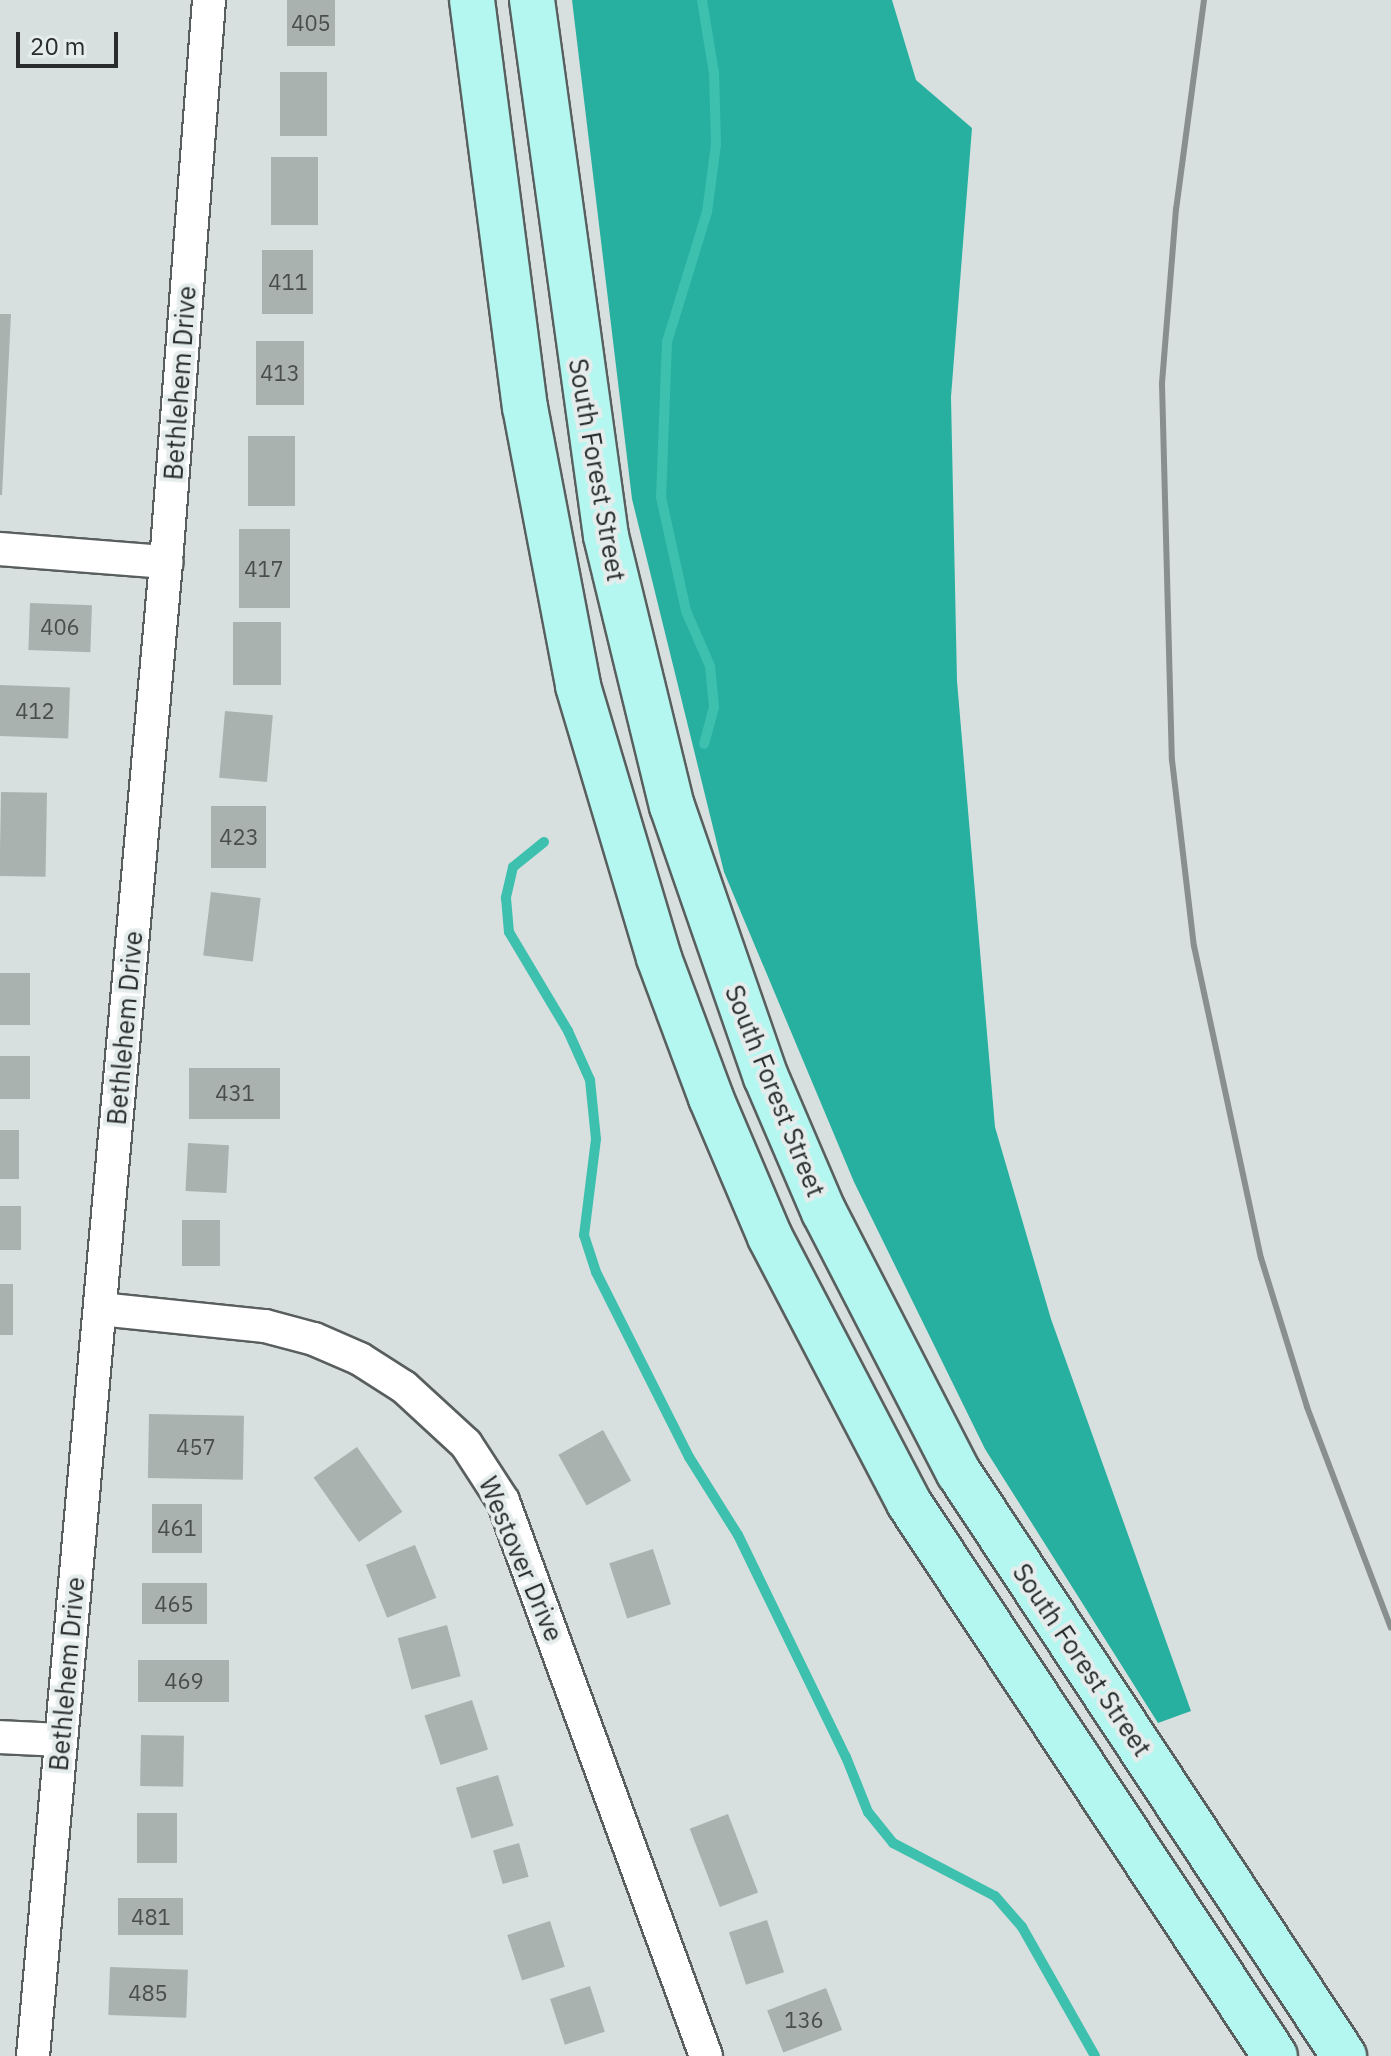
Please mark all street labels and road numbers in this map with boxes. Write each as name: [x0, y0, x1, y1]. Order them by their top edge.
street label: Bethlehem Drive: [158, 285, 202, 481]
street label: South Forest Street: [562, 356, 632, 584]
street label: Bethlehem Drive: [101, 930, 149, 1126]
street label: South Forest Street: [718, 981, 832, 1201]
street label: Westover Drive: [472, 1472, 570, 1646]
street label: South Forest Street: [1006, 1558, 1158, 1762]
street label: Bethlehem Drive: [43, 1576, 91, 1772]

